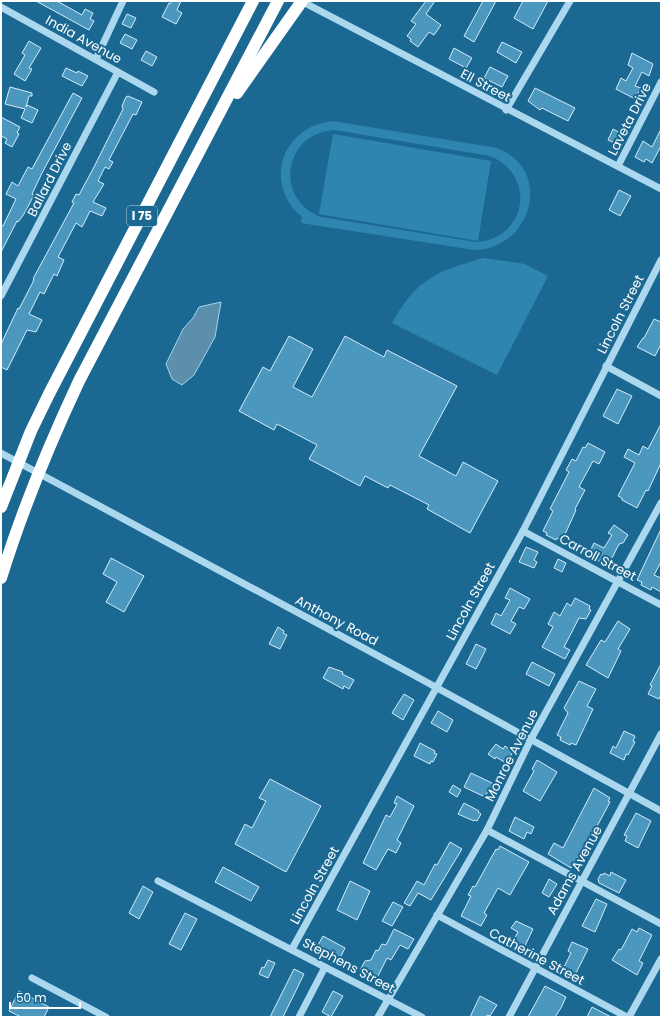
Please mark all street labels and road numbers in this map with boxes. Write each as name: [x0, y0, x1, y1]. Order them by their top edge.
street label: India Avenue: [42, 11, 125, 68]
street label: Ell Street: [457, 64, 515, 107]
street label: Laveta Drive: [603, 80, 656, 159]
street label: Ballard Drive: [22, 139, 76, 220]
road number: I 75: [127, 206, 157, 226]
street label: Lincoln Street: [592, 271, 649, 357]
street label: Carroll Street: [556, 529, 640, 586]
street label: Lincoln Street: [441, 559, 500, 644]
street label: Anthony Road: [292, 591, 382, 650]
street label: Monroe Avenue: [480, 706, 543, 805]
street label: Adams Avenue: [542, 822, 607, 918]
street label: Lincoln Street: [285, 843, 344, 928]
street label: Catherine Street: [486, 923, 588, 990]
street label: Stephens Street: [299, 933, 399, 998]

